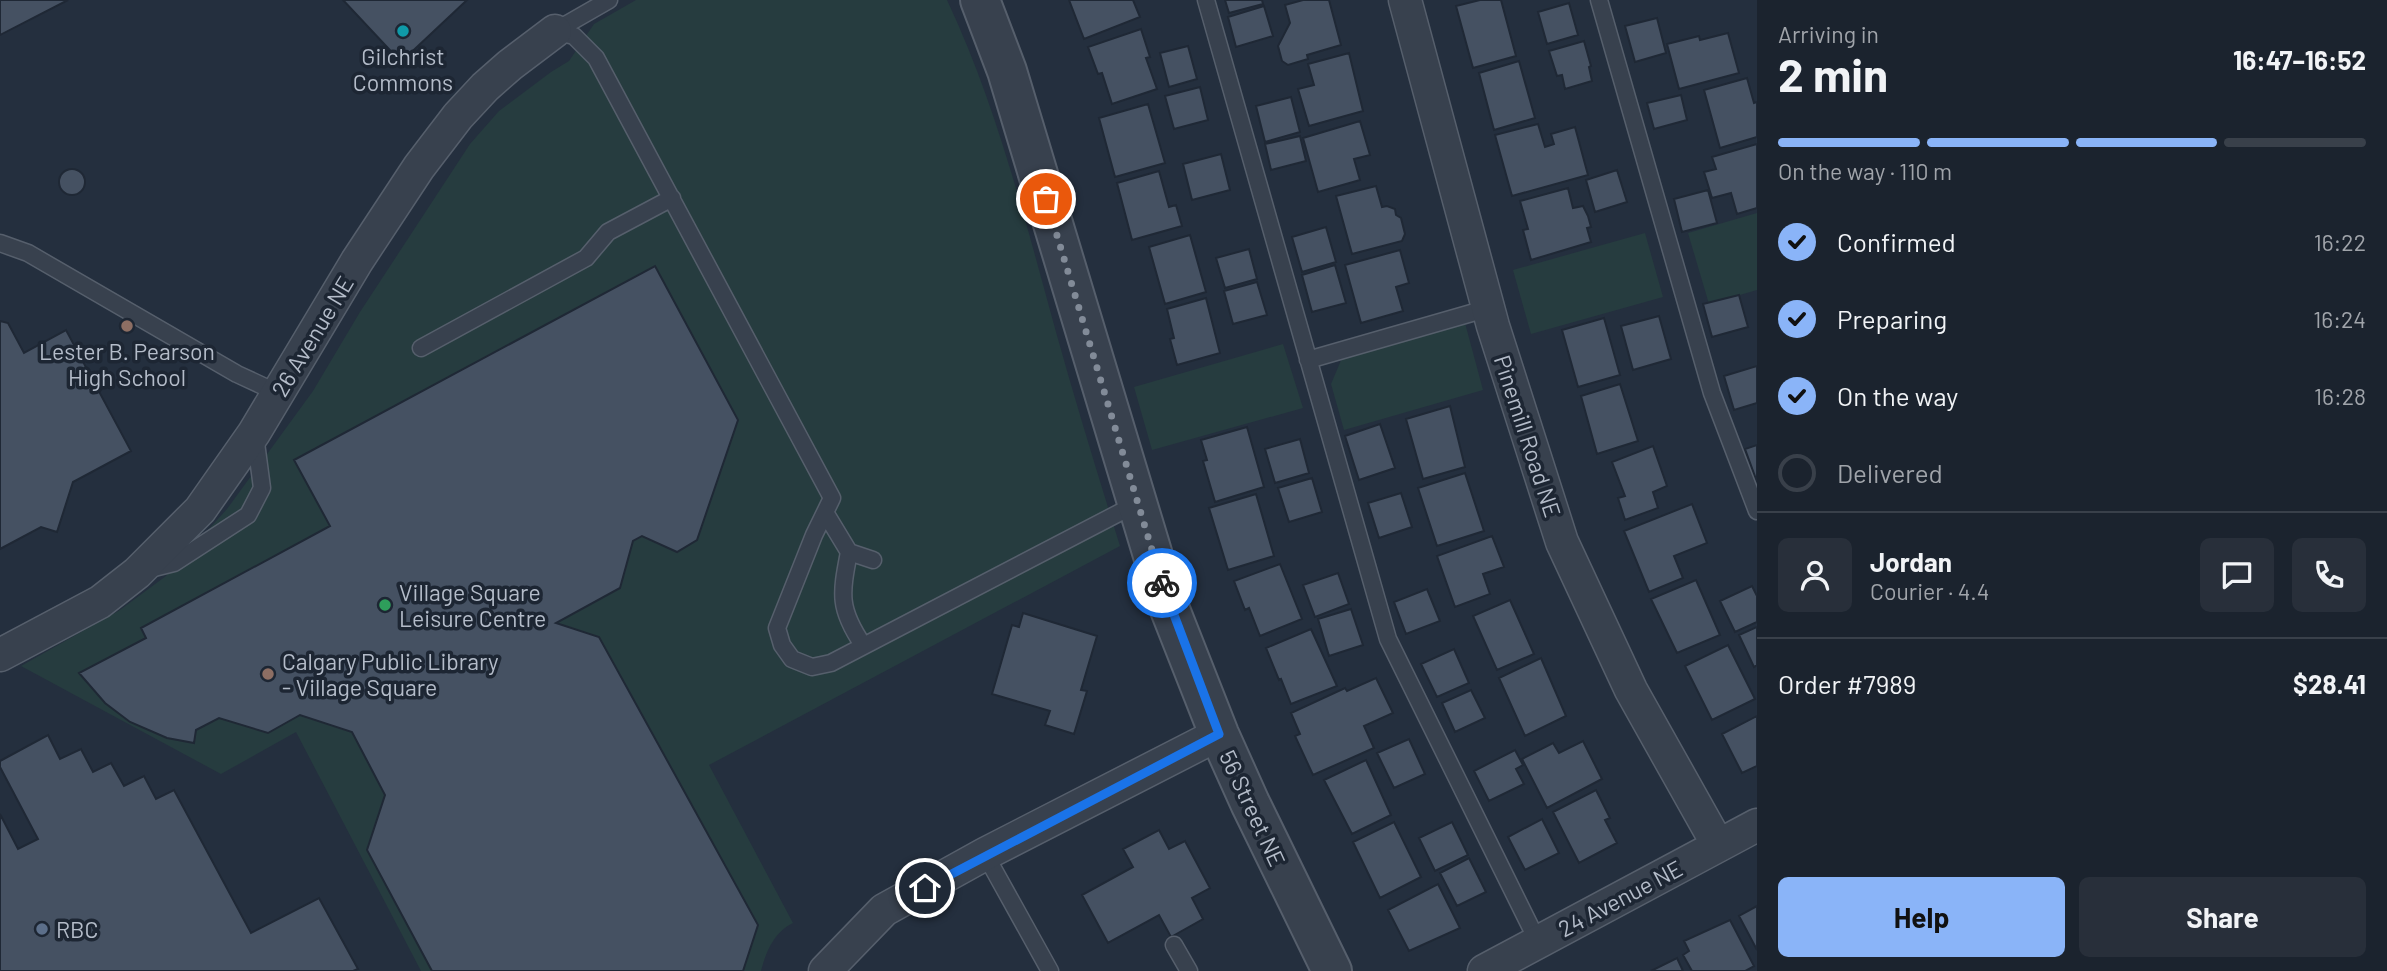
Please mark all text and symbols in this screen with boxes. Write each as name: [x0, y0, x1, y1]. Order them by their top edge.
text: Arriving in: [1778, 20, 1879, 48]
marker: Gilchrist Commons: [395, 23, 411, 39]
place label: Gilchrist Commons: [353, 42, 453, 96]
text: 16:47–16:52: [2233, 44, 2366, 75]
text: 2 min: [1778, 46, 1888, 101]
text: On the way · 110 m: [1778, 157, 1952, 185]
pin: [1016, 169, 1076, 229]
icon: bag: [1027, 180, 1065, 218]
icon: check: [1778, 223, 1816, 261]
text: Confirmed: [1837, 226, 1956, 257]
text: 16:22: [2314, 228, 2366, 256]
street label: 26 Avenue NE: [265, 271, 359, 401]
icon: check: [1778, 300, 1816, 338]
text: Preparing: [1837, 303, 1947, 334]
text: 16:24: [2313, 305, 2366, 333]
marker: Lester B. Pearson High School: [119, 318, 135, 334]
place label: Lester B. Pearson High School: [39, 337, 215, 391]
street label: Pinemill Road NE: [1489, 351, 1567, 521]
icon: check: [1778, 377, 1816, 415]
text: On the way: [1837, 380, 1958, 411]
text: 16:28: [2314, 382, 2366, 410]
text: Delivered: [1837, 457, 1943, 488]
button: person: [1778, 538, 1852, 612]
button: chat: [2200, 538, 2274, 612]
button: phone: [2292, 538, 2366, 612]
text: Jordan: [1870, 546, 1952, 577]
courier: [1127, 548, 1197, 618]
icon: bike: [1143, 564, 1181, 602]
text: Courier · 4.4: [1870, 577, 1989, 605]
place label: Village Square Leisure Centre: [399, 578, 546, 632]
marker: Village Square Leisure Centre: [377, 597, 393, 613]
place label: Calgary Public Library - Village Square: [282, 647, 499, 701]
marker: Calgary Public Library - Village Square: [260, 666, 276, 682]
text: Order #7989: [1778, 668, 1916, 699]
text: $28.41: [2293, 668, 2366, 699]
street label: 56 Street NE: [1214, 746, 1292, 870]
street label: 24 Avenue NE: [1553, 854, 1687, 942]
pin: [895, 858, 955, 918]
icon: home: [906, 869, 944, 907]
button: Help: [1778, 877, 2065, 957]
button: Share: [2079, 877, 2366, 957]
place label: RBC: [56, 915, 98, 943]
marker: RBC: [34, 921, 50, 937]

